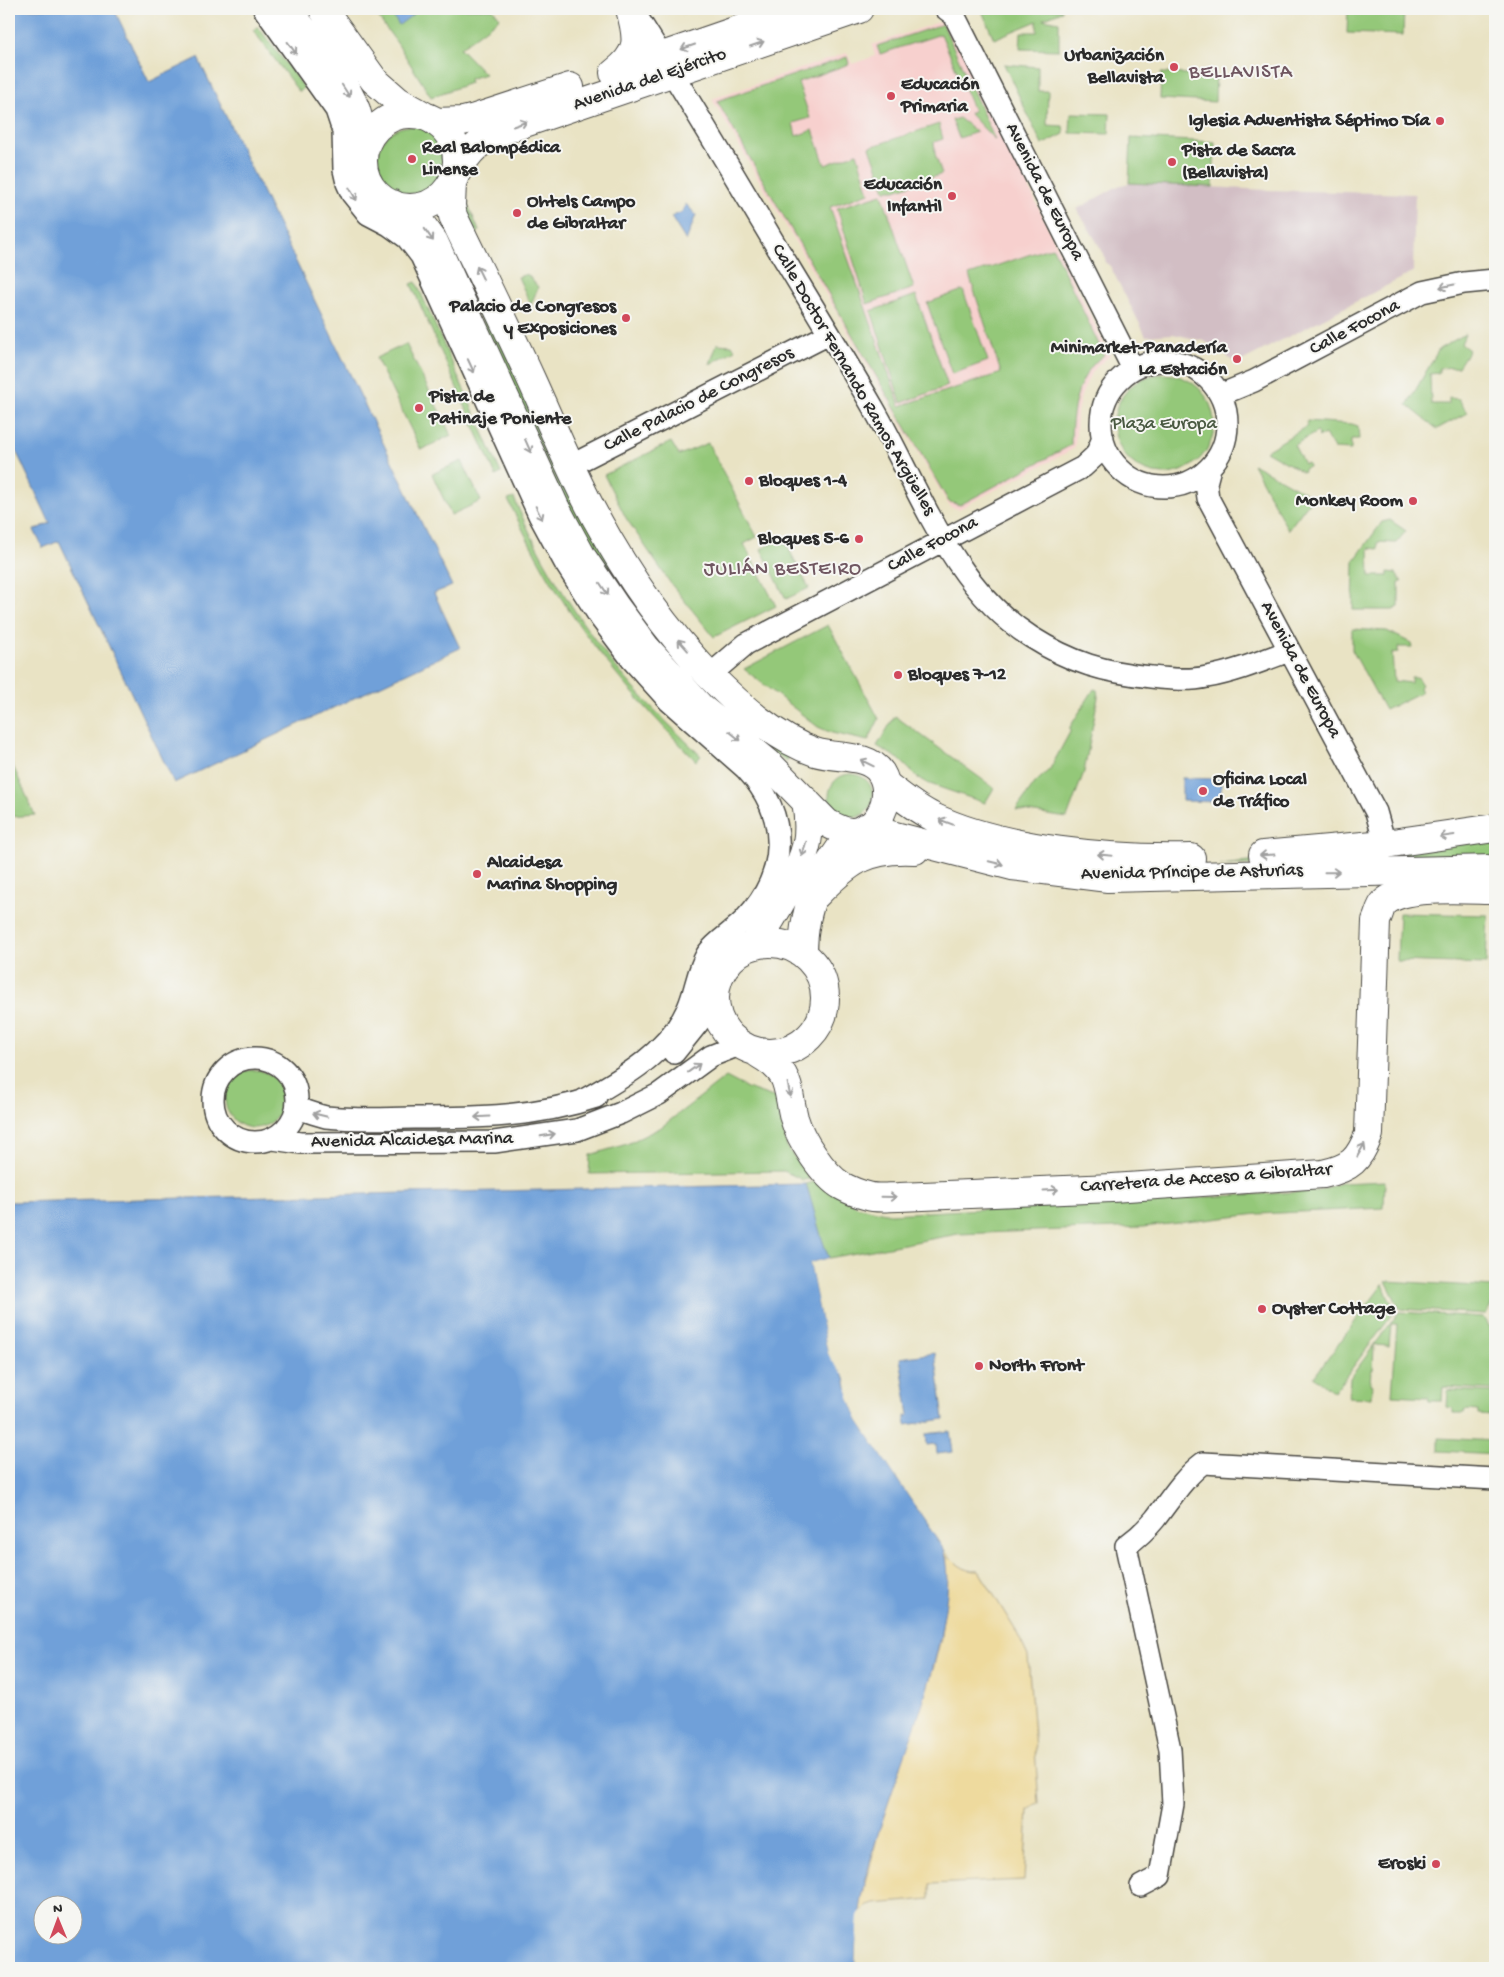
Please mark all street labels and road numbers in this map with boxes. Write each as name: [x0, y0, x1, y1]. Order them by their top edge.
street label: Avenida del Ejército: [570, 43, 730, 117]
street label: Avenida de Europa: [999, 119, 1089, 266]
street label: Calle Doctor Fernando Ramos Argüelles: [766, 240, 941, 521]
street label: Calle Focona: [1306, 294, 1405, 361]
street label: Calle Palacio de Congresos: [600, 342, 799, 458]
street label: Calle Focona: [884, 511, 983, 578]
street label: Avenida de Europa: [1254, 598, 1346, 744]
street label: Avenida Príncipe de Asturias: [1081, 860, 1304, 886]
street label: Avenida Alcaidesa Marina: [311, 1128, 515, 1154]
street label: Carretera de Acceso a Gibraltar: [1080, 1159, 1335, 1199]

